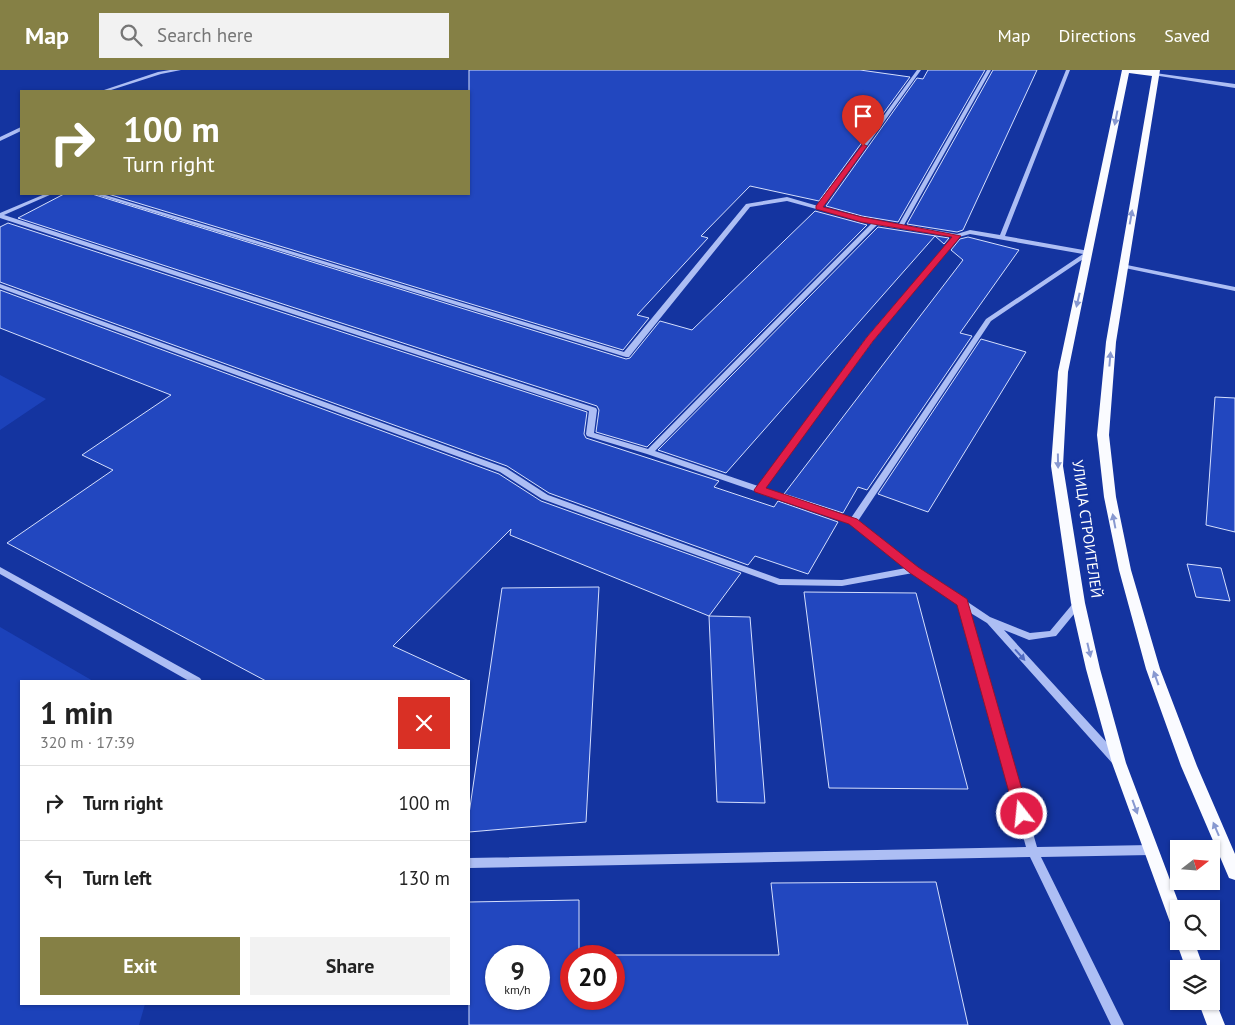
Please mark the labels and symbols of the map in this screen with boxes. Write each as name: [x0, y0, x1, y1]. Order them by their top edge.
pin: [842, 95, 884, 146]
one-way arrow: [1112, 110, 1120, 125]
one-way arrow: [1127, 209, 1135, 225]
one-way arrow: [1074, 293, 1082, 308]
one-way arrow: [1106, 351, 1114, 367]
one-way arrow: [1054, 453, 1062, 469]
street label: УЛИЦА СТРОИТЕЛЕЙ: [1068, 459, 1107, 599]
one-way arrow: [1110, 512, 1118, 528]
one-way arrow: [1085, 643, 1093, 658]
one-way arrow: [1014, 648, 1026, 660]
one-way arrow: [1152, 670, 1159, 685]
position arrow: [995, 787, 1047, 839]
one-way arrow: [1132, 799, 1139, 814]
one-way arrow: [1211, 821, 1219, 836]
north arrow: [1170, 840, 1220, 890]
speed limit sign: 20: [560, 945, 625, 1010]

